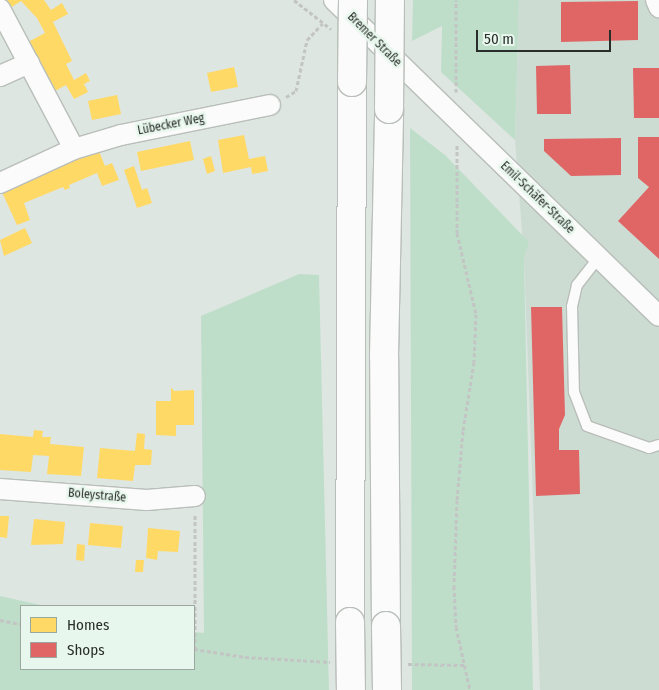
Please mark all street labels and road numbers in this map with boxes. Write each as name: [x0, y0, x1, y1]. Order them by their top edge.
street label: Bremer Straße: [344, 10, 404, 70]
street label: Lübecker Weg: [136, 111, 206, 139]
street label: Emil-Schäfer-Straße: [497, 159, 577, 237]
street label: Boleystraße: [67, 486, 127, 506]

